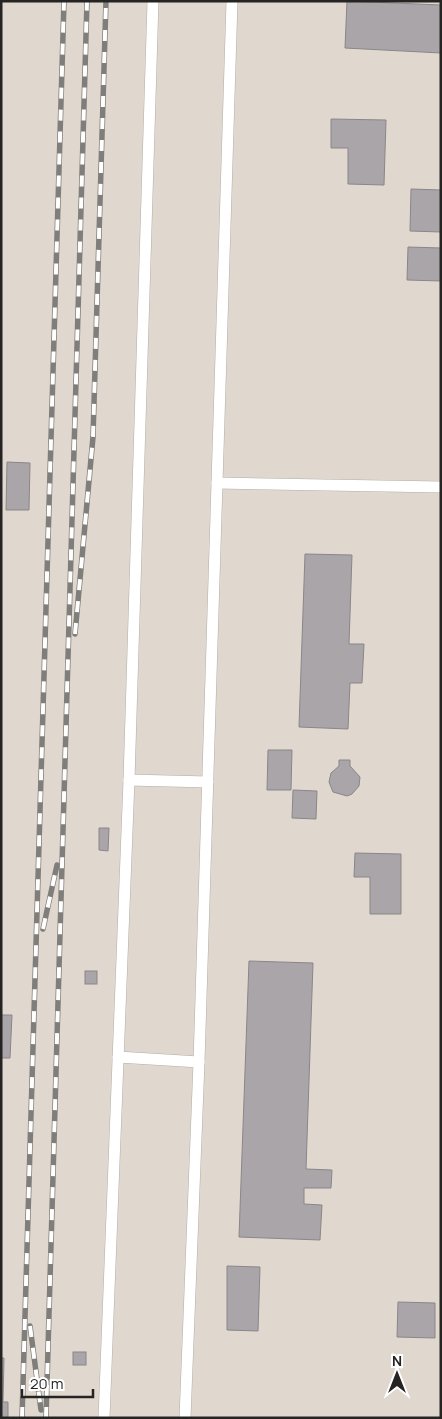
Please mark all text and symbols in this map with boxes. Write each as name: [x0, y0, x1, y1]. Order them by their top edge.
north arrow: [372, 1349, 422, 1399]
text: N: [392, 1351, 402, 1370]
scale bar: [22, 1366, 94, 1398]
text: 20 m: [30, 1373, 63, 1394]

